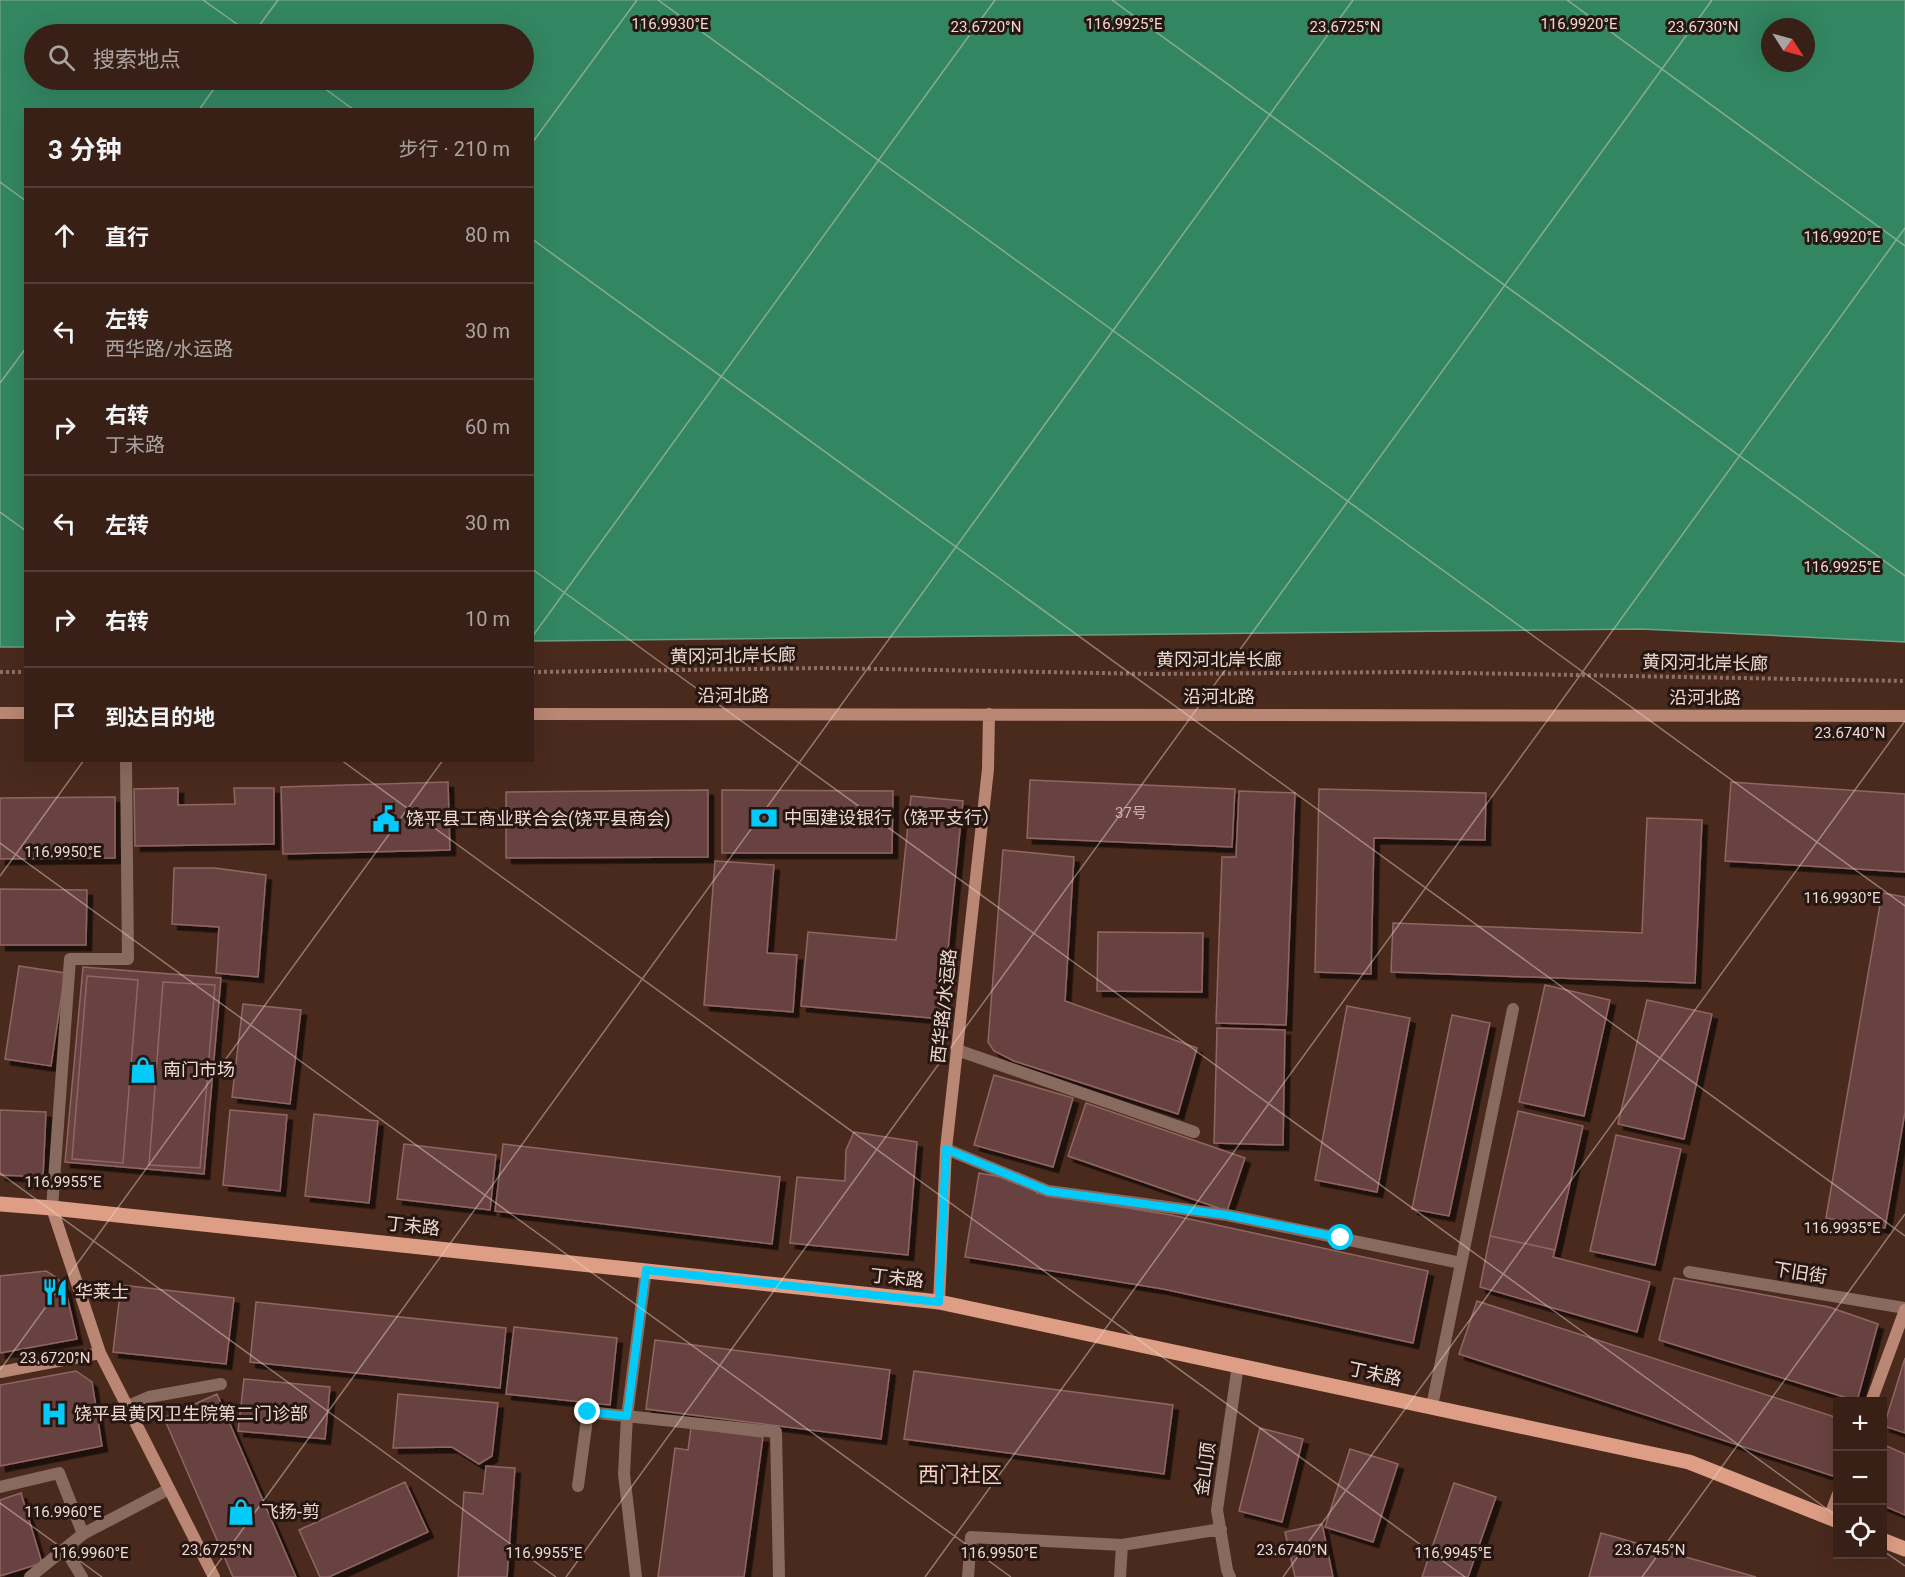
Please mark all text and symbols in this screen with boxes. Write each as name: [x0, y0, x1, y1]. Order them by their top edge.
text: 116.9930°E: [631, 15, 709, 33]
text: 116.9925°E: [1085, 15, 1163, 33]
text: 116.9920°E: [1540, 15, 1618, 33]
text: 23.6720°N: [951, 18, 1021, 36]
text: 23.6725°N: [1310, 18, 1380, 36]
text: 23.6730°N: [1668, 18, 1738, 36]
north arrow: [1761, 18, 1815, 72]
search box: [24, 24, 534, 90]
icon: search: [45, 41, 78, 74]
text: 搜索地点: [93, 47, 181, 72]
text: 3 分钟: [48, 135, 121, 165]
text: 步行 · 210 m: [399, 137, 510, 161]
icon: ahead: [48, 219, 81, 252]
text: 80 m: [465, 223, 510, 247]
text: 直行: [105, 225, 149, 250]
text: 116.9920°E: [1803, 228, 1881, 246]
text: 左转: [105, 307, 149, 332]
icon: left: [48, 315, 81, 348]
text: 30 m: [465, 319, 510, 343]
text: 西华路/水运路: [105, 337, 233, 361]
text: 右转: [105, 403, 149, 428]
icon: right: [48, 411, 81, 444]
text: 60 m: [465, 415, 510, 439]
text: 丁未路: [105, 433, 165, 457]
icon: left: [48, 507, 81, 540]
text: 30 m: [465, 511, 510, 535]
text: 左转: [105, 513, 149, 538]
text: 116.9925°E: [1803, 558, 1881, 576]
icon: right: [48, 603, 81, 636]
text: 10 m: [465, 607, 510, 631]
text: 右转: [105, 609, 149, 634]
street label: 黄冈河北岸长廊: [670, 644, 796, 667]
street label: 黄冈河北岸长廊: [1156, 649, 1282, 670]
street label: 黄冈河北岸长廊: [1642, 651, 1768, 674]
street label: 沿河北路: [697, 685, 769, 706]
street label: 沿河北路: [1183, 686, 1255, 707]
street label: 沿河北路: [1669, 687, 1741, 708]
icon: arrive: [48, 699, 81, 732]
text: 到达目的地: [105, 705, 215, 730]
text: 23.6740°N: [1815, 724, 1885, 742]
bank icon: 中国建设银行（饶平支行）: [749, 803, 779, 833]
public building icon: 饶平县工商业联合会(饶平县商会): [371, 804, 401, 834]
house number: 37号: [1115, 804, 1147, 822]
place label: 中国建设银行（饶平支行）: [784, 807, 1000, 828]
place label: 饶平县工商业联合会(饶平县商会): [406, 808, 670, 830]
text: 116.9950°E: [24, 843, 102, 861]
text: 116.9930°E: [1803, 889, 1881, 907]
street label: 西华路/水运路: [927, 947, 960, 1064]
shop icon: 南门市场: [128, 1055, 158, 1085]
place label: 南门市场: [163, 1059, 235, 1080]
text: 116.9955°E: [24, 1173, 102, 1191]
street label: 丁未路: [385, 1212, 441, 1239]
text: 116.9935°E: [1803, 1219, 1881, 1237]
route start: [1327, 1224, 1353, 1250]
street label: 下旧街: [1772, 1258, 1828, 1287]
street label: 丁未路: [869, 1264, 925, 1291]
restaurant icon: 华莱士: [40, 1277, 70, 1307]
place label: 华莱士: [75, 1281, 129, 1302]
text: 23.6720°N: [20, 1349, 90, 1367]
street label: 丁未路: [1347, 1358, 1404, 1389]
map controls: [1833, 1397, 1887, 1559]
button: +: [1833, 1397, 1887, 1451]
route end: [574, 1398, 600, 1424]
hospital icon: 饶平县黄冈卫生院第二门诊部: [39, 1399, 69, 1429]
place label: 饶平县黄冈卫生院第二门诊部: [74, 1403, 308, 1424]
street label: 金山顶: [1190, 1441, 1219, 1497]
button: −: [1833, 1451, 1887, 1505]
district label: 西门社区: [918, 1463, 1002, 1487]
shop icon: 飞扬-剪: [226, 1497, 256, 1527]
place label: 飞扬-剪: [261, 1501, 320, 1522]
text: 116.9960°E: [24, 1503, 102, 1521]
button: locate: [1833, 1505, 1887, 1559]
text: 23.6725°N: [182, 1541, 252, 1559]
text: 23.6740°N: [1257, 1541, 1327, 1559]
text: 23.6745°N: [1615, 1541, 1685, 1559]
text: 116.9960°E: [51, 1544, 129, 1562]
text: 116.9955°E: [505, 1544, 583, 1562]
text: 116.9950°E: [960, 1544, 1038, 1562]
text: 116.9945°E: [1414, 1544, 1492, 1562]

